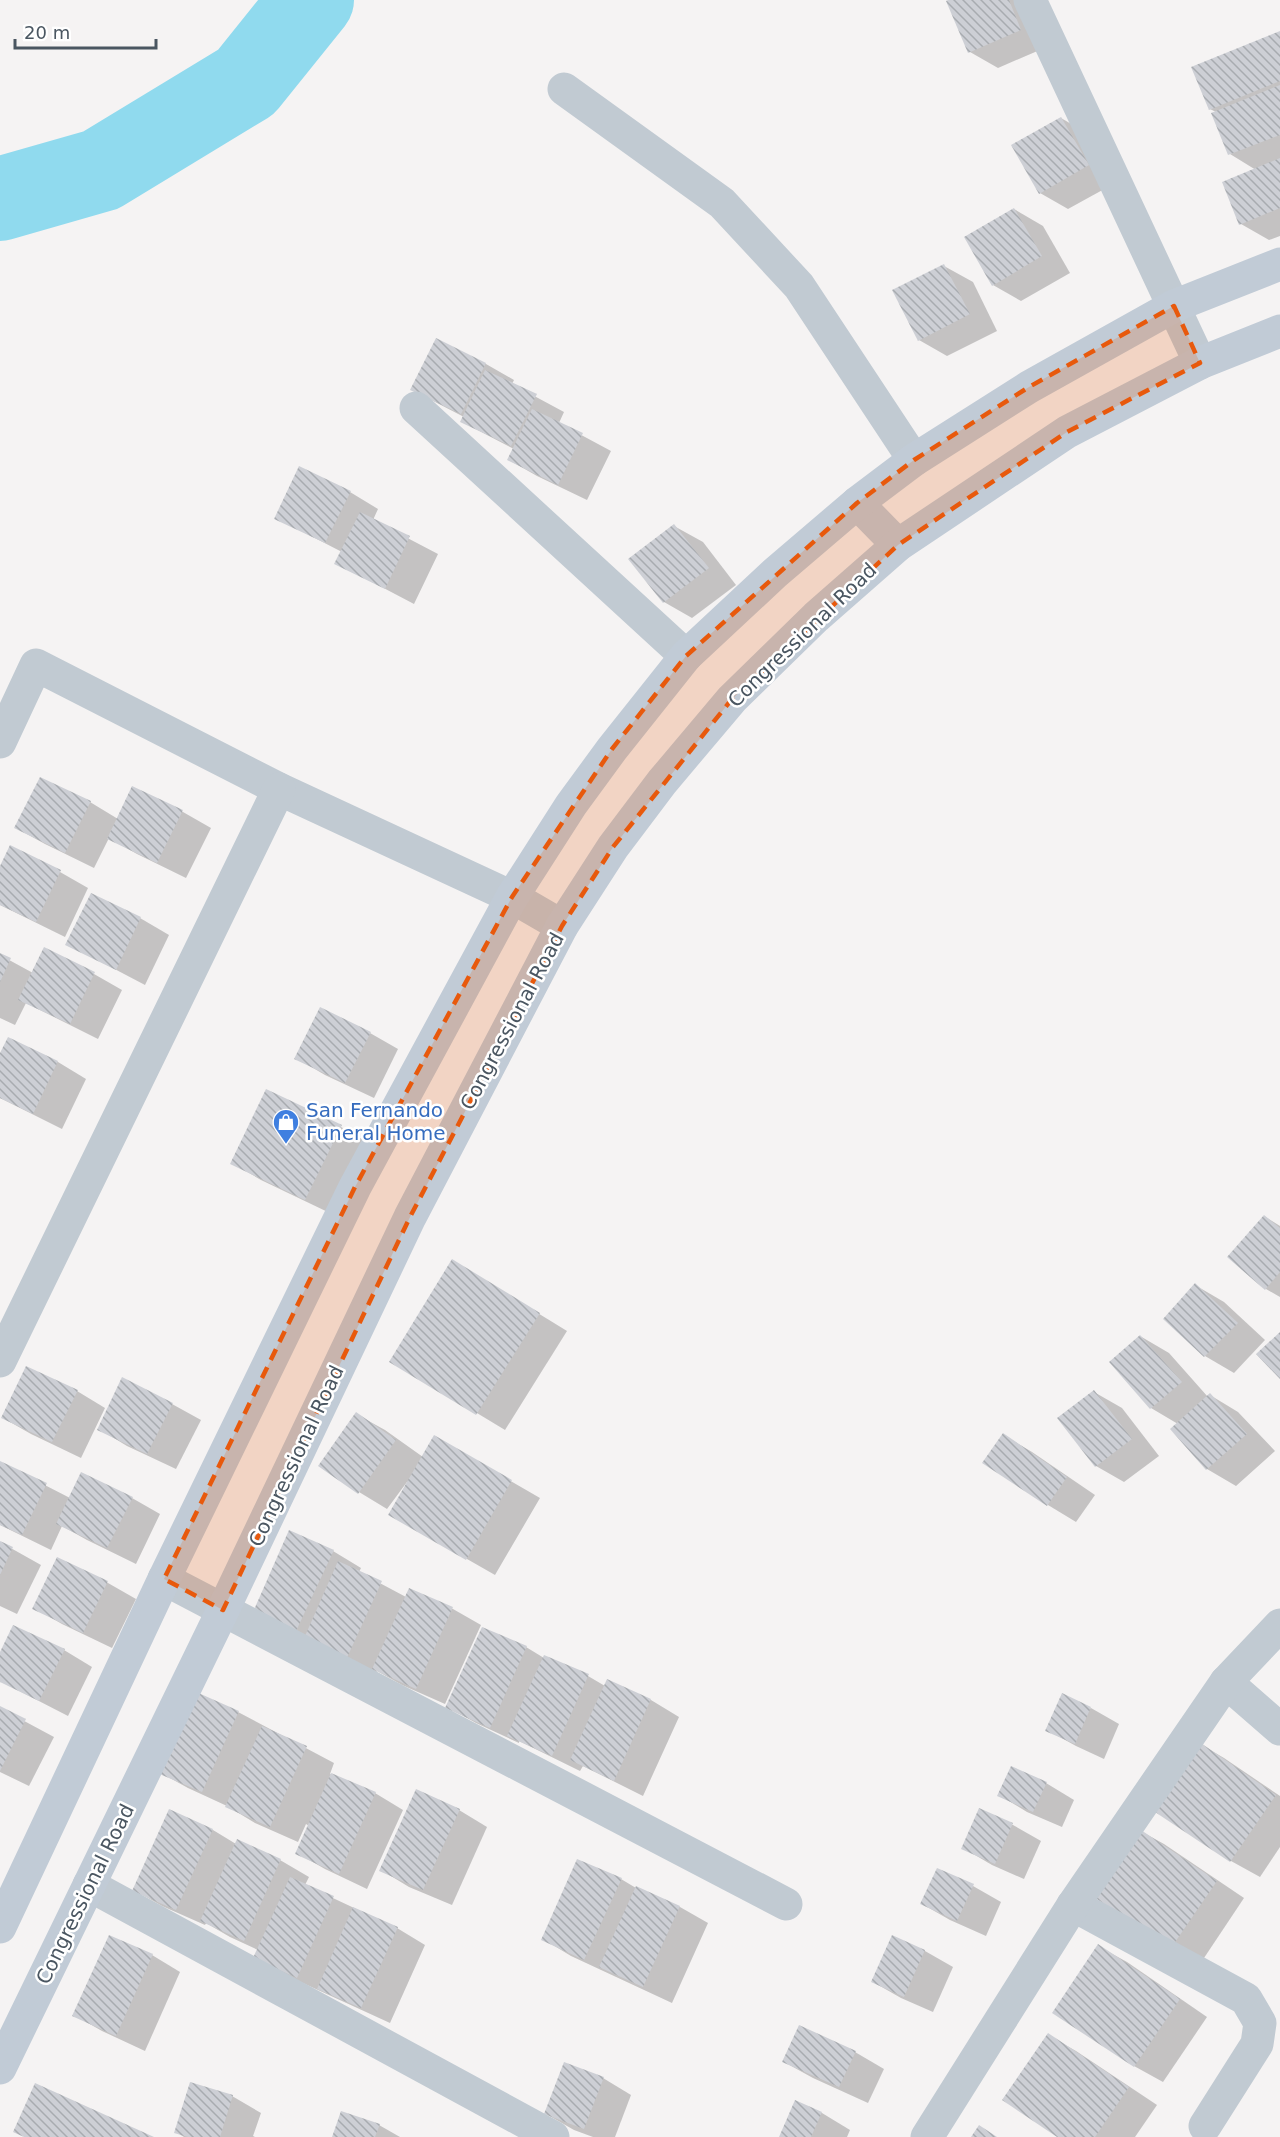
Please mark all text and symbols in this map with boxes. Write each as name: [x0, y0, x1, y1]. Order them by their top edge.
scale bar: [15, 12, 156, 50]
text: 20 m: [24, 22, 70, 43]
street label: Congressional Road: [723, 558, 881, 712]
street label: Congressional Road: [455, 928, 569, 1114]
place label: San Fernando Funeral Home: [306, 1098, 446, 1145]
shop icon: San Fernando Funeral Home: [271, 1107, 301, 1145]
street label: Congressional Road: [243, 1362, 349, 1550]
street label: Congressional Road: [31, 1800, 139, 1988]

